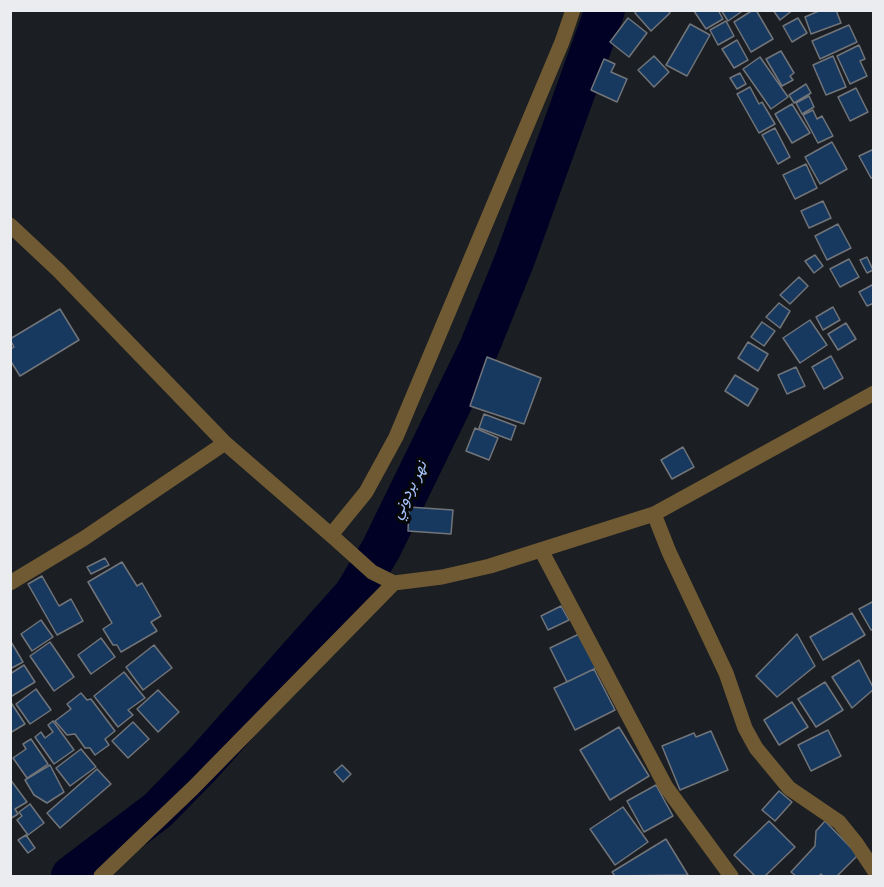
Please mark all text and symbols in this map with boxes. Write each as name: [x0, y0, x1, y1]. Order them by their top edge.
water label: نهر بردوني: [387, 458, 431, 522]

